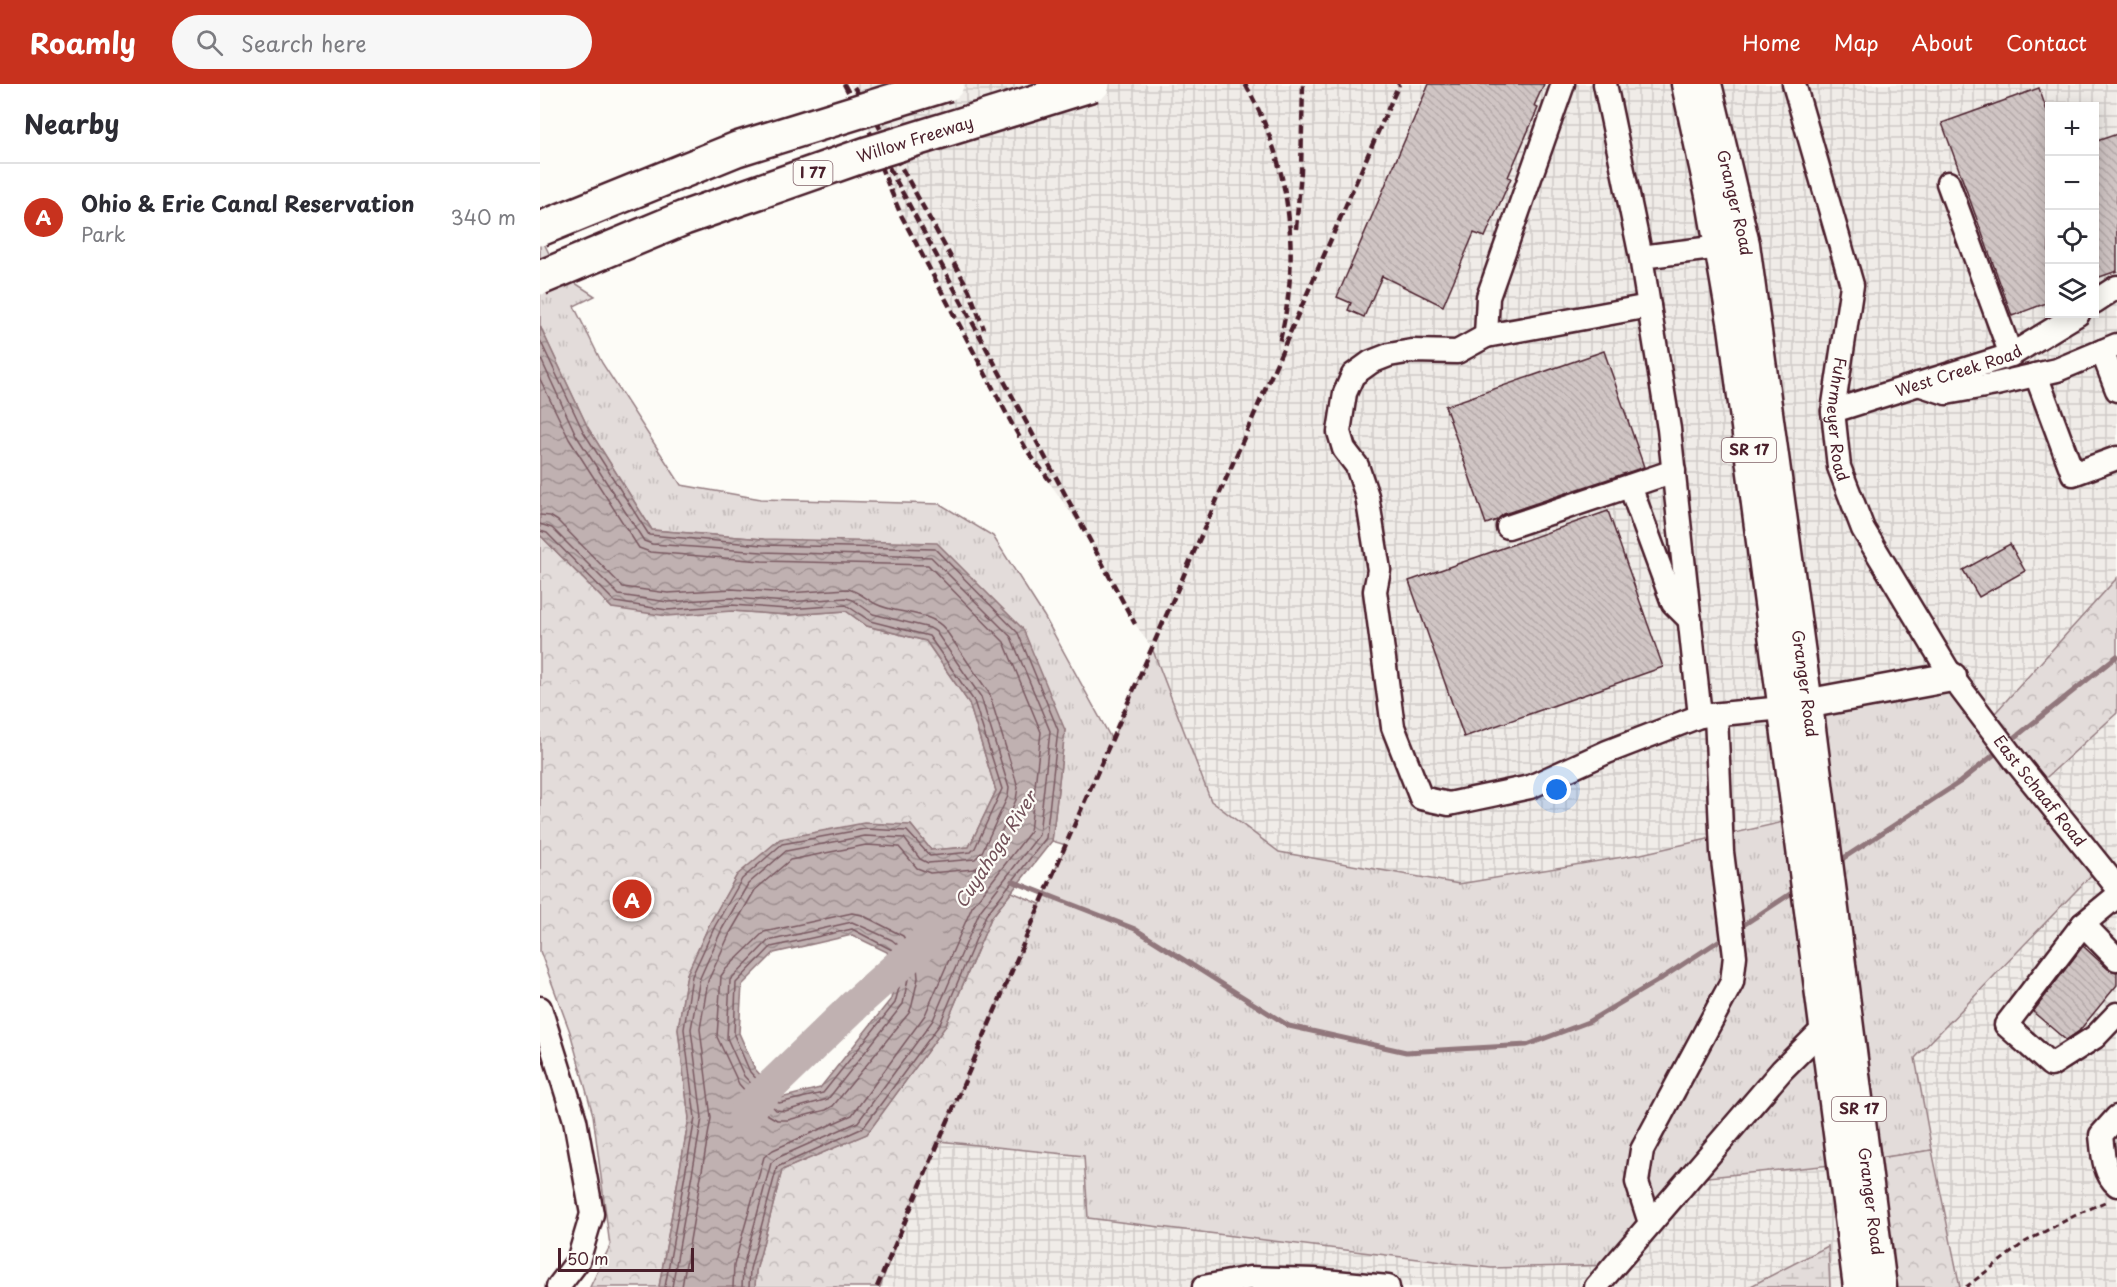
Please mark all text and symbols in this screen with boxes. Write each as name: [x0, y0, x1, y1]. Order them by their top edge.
search box: [172, 15, 592, 69]
text: Roamly: [30, 21, 136, 64]
icon: search: [193, 26, 226, 59]
text: Search here: [241, 26, 367, 59]
text: Home: [1742, 26, 1801, 58]
text: Map: [1834, 26, 1879, 58]
text: About: [1912, 26, 1973, 58]
text: Contact: [2006, 26, 2087, 58]
map controls: [2045, 102, 2099, 318]
button: +: [2045, 102, 2099, 156]
text: Nearby: [24, 104, 119, 143]
street label: Willow Freeway: [853, 109, 976, 168]
street label: Granger Road: [1712, 147, 1759, 257]
button: −: [2045, 156, 2099, 210]
road number: I 77: [794, 161, 832, 185]
text: Ohio & Erie Canal Reservation: [81, 186, 415, 219]
text: A: [36, 202, 51, 232]
text: 340 m: [451, 202, 516, 232]
button: locate: [2045, 210, 2099, 264]
text: Park: [81, 219, 126, 249]
button: layers: [2045, 264, 2099, 318]
street label: West Creek Road: [1892, 338, 2026, 402]
street label: Fuhrmeyer Road: [1822, 356, 1856, 485]
road number: SR 17: [1722, 438, 1776, 462]
street label: Granger Road: [1787, 628, 1825, 739]
street label: East Schaaf Road: [1989, 729, 2093, 851]
your location: [1542, 775, 1571, 804]
water label: Cuyahoga River: [947, 783, 1044, 913]
pin: A: [612, 876, 652, 922]
road number: SR 17: [1832, 1097, 1886, 1121]
street label: Granger Road: [1853, 1146, 1891, 1256]
scale bar: [558, 1245, 694, 1272]
text: 50 m: [567, 1246, 608, 1270]

